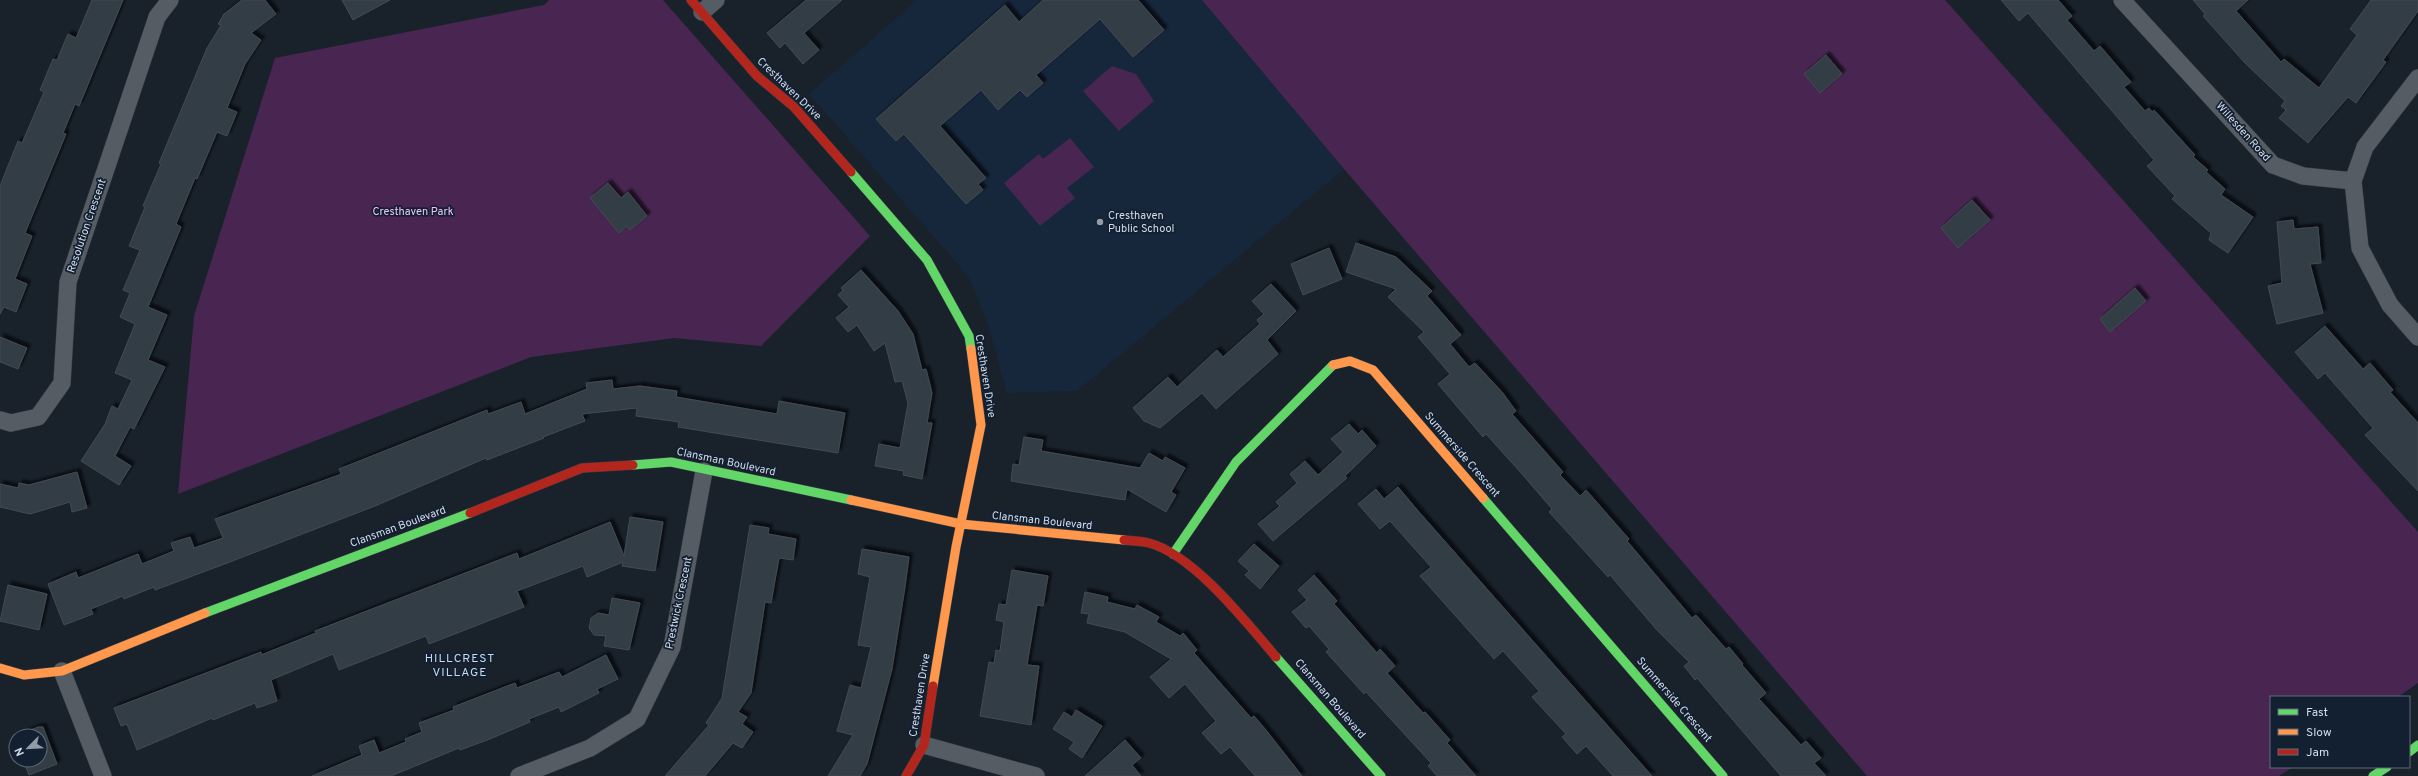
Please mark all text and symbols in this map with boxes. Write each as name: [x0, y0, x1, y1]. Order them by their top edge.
street label: Cresthaven Drive: [754, 55, 824, 123]
street label: Willesden Road: [2213, 99, 2273, 165]
street label: Resolution Crescent: [64, 177, 110, 275]
park label: Cresthaven Park: [372, 205, 454, 219]
place label: Cresthaven Public School: [1108, 209, 1175, 236]
marker: Cresthaven Public School: [1095, 217, 1105, 227]
street label: Cresthaven Drive: [971, 333, 999, 419]
street label: Summerside Crescent: [1421, 409, 1503, 501]
street label: Clansman Boulevard: [675, 445, 777, 479]
street label: Clansman Boulevard: [348, 503, 448, 551]
street label: Clansman Boulevard: [991, 509, 1093, 533]
street label: Prestwick Crescent: [662, 556, 696, 650]
district label: HILLCREST VILLAGE: [425, 651, 495, 681]
street label: Cresthaven Drive: [906, 652, 934, 738]
street label: Summerside Crescent: [1633, 654, 1715, 746]
street label: Clansman Boulevard: [1292, 656, 1368, 742]
legend: [2270, 696, 2410, 768]
text: Fast: [2306, 705, 2328, 721]
text: Slow: [2306, 725, 2332, 741]
north arrow: [8, 728, 48, 768]
text: N: [12, 745, 28, 758]
text: Jam: [2306, 745, 2329, 761]

